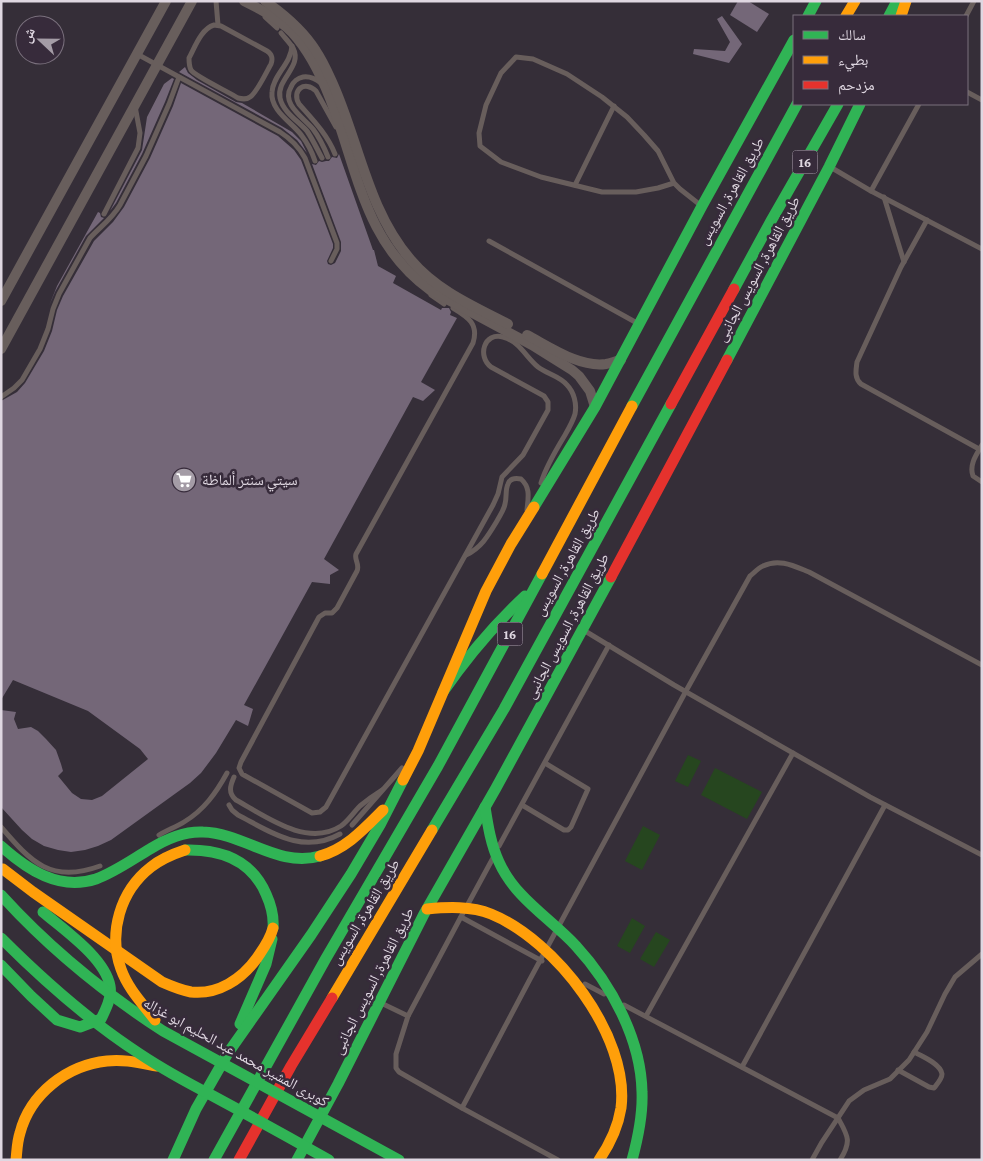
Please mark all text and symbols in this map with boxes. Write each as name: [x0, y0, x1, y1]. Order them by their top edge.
north arrow: [15, 15, 65, 65]
legend: [793, 15, 968, 105]
text: ش: [18, 25, 39, 45]
text: سالك: [838, 27, 866, 43]
text: بطيء: [838, 52, 868, 72]
text: مزدحم: [838, 77, 875, 95]
street label: طريق القاهرة, السويس: [695, 135, 769, 248]
road number: 16: [792, 150, 818, 173]
street label: طريق القاهرة, السويس الجانبى: [713, 194, 805, 345]
supermarket icon: سيتي سنتر ألماظة: [171, 467, 197, 493]
place label: سيتي سنتر ألماظة: [202, 471, 298, 492]
street label: طريق القاهرة, السويس: [531, 506, 605, 619]
street label: طريق القاهرة, السويس الجانبى: [522, 551, 614, 702]
road number: 16: [498, 622, 522, 646]
street label: طريق القاهرة, السويس: [327, 856, 405, 969]
street label: طريق القاهرة, السويس الجانبى: [329, 905, 419, 1058]
street label: كوبرى المشير محمد عبد الحليم ابو غزاله: [140, 994, 331, 1111]

